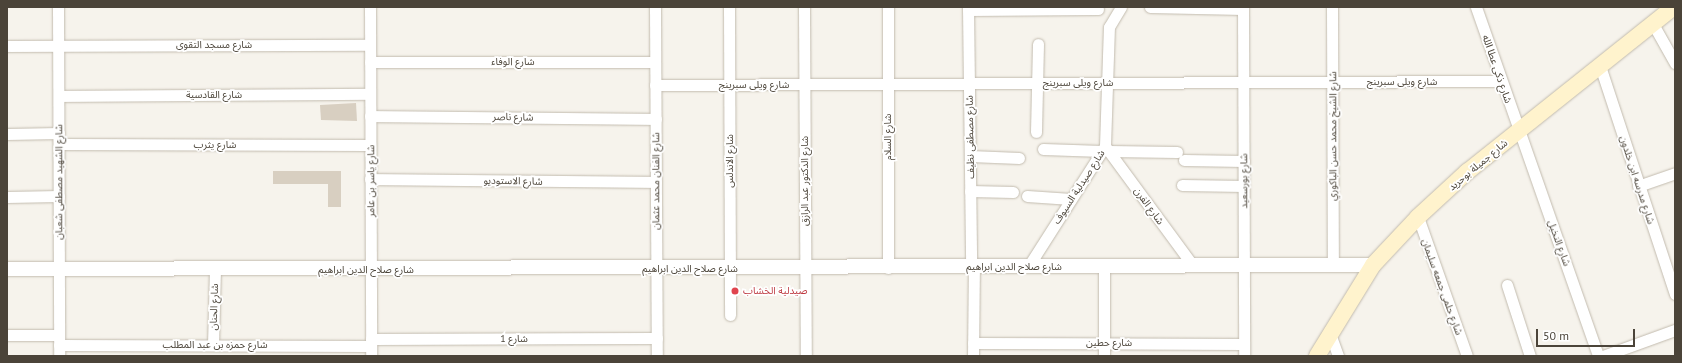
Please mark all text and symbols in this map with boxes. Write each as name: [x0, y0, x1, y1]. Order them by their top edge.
street label: شارع ذكى عطا الله: [1480, 33, 1514, 105]
street label: شارع مسجد التقوى: [176, 39, 252, 51]
street label: شارع الوفاء: [491, 56, 535, 68]
street label: شارع الشيخ محمد حسن الباكوري: [1327, 71, 1339, 201]
street label: شارع ويلى سبرينج: [1367, 76, 1437, 88]
street label: شارع ويلى سبرينج: [1043, 77, 1113, 89]
street label: شارع ويلى سبرينج: [719, 79, 789, 91]
street label: شارع القادسية: [186, 89, 242, 101]
street label: شارع مصطفى نظيف: [963, 95, 977, 179]
street label: شارع ناصر: [493, 111, 533, 123]
street label: شارع السلام: [882, 114, 894, 160]
street label: شارع الشهيد مصطفى شعبان: [53, 124, 65, 240]
street label: شارع الفنان محمد عثمان: [650, 132, 662, 230]
street label: شارع الاندلس: [724, 134, 736, 188]
street label: شارع مدرسه ابن خلدون: [1617, 134, 1657, 226]
street label: شارع الدكتور عبد الرازق: [799, 136, 811, 226]
street label: شارع جميلة بوحريد: [1446, 137, 1510, 193]
street label: شارع يثرب: [194, 139, 236, 151]
street label: شارع ياسر بن عامر: [365, 145, 377, 217]
street label: شارع صيدلية السيوف: [1051, 148, 1107, 226]
street label: شارع بورسعيد: [1238, 153, 1250, 209]
street label: شارع الاستوديو: [483, 174, 543, 188]
street label: شارع الفرن: [1132, 185, 1166, 227]
street label: شارع النخيل: [1545, 218, 1573, 268]
street label: شارع حلمى جمعه سليمان: [1419, 237, 1465, 337]
street label: شارع صلاح الدين ابراهيم: [966, 261, 1062, 273]
street label: شارع صلاح الدين ابراهيم: [642, 263, 738, 275]
street label: شارع صلاح الدين ابراهيم: [318, 264, 414, 276]
street label: شارع الحنان: [207, 283, 221, 331]
place label: صيدلية الخشاب: [743, 285, 808, 297]
marker: صيدلية الخشاب: [730, 286, 740, 296]
scale bar: [1538, 321, 1637, 347]
text: 50 m: [1543, 328, 1569, 343]
street label: شارع 1: [500, 333, 528, 345]
street label: شارع حطين: [1086, 337, 1132, 349]
street label: شارع حمزه بن عبد المطلب: [162, 339, 268, 351]

